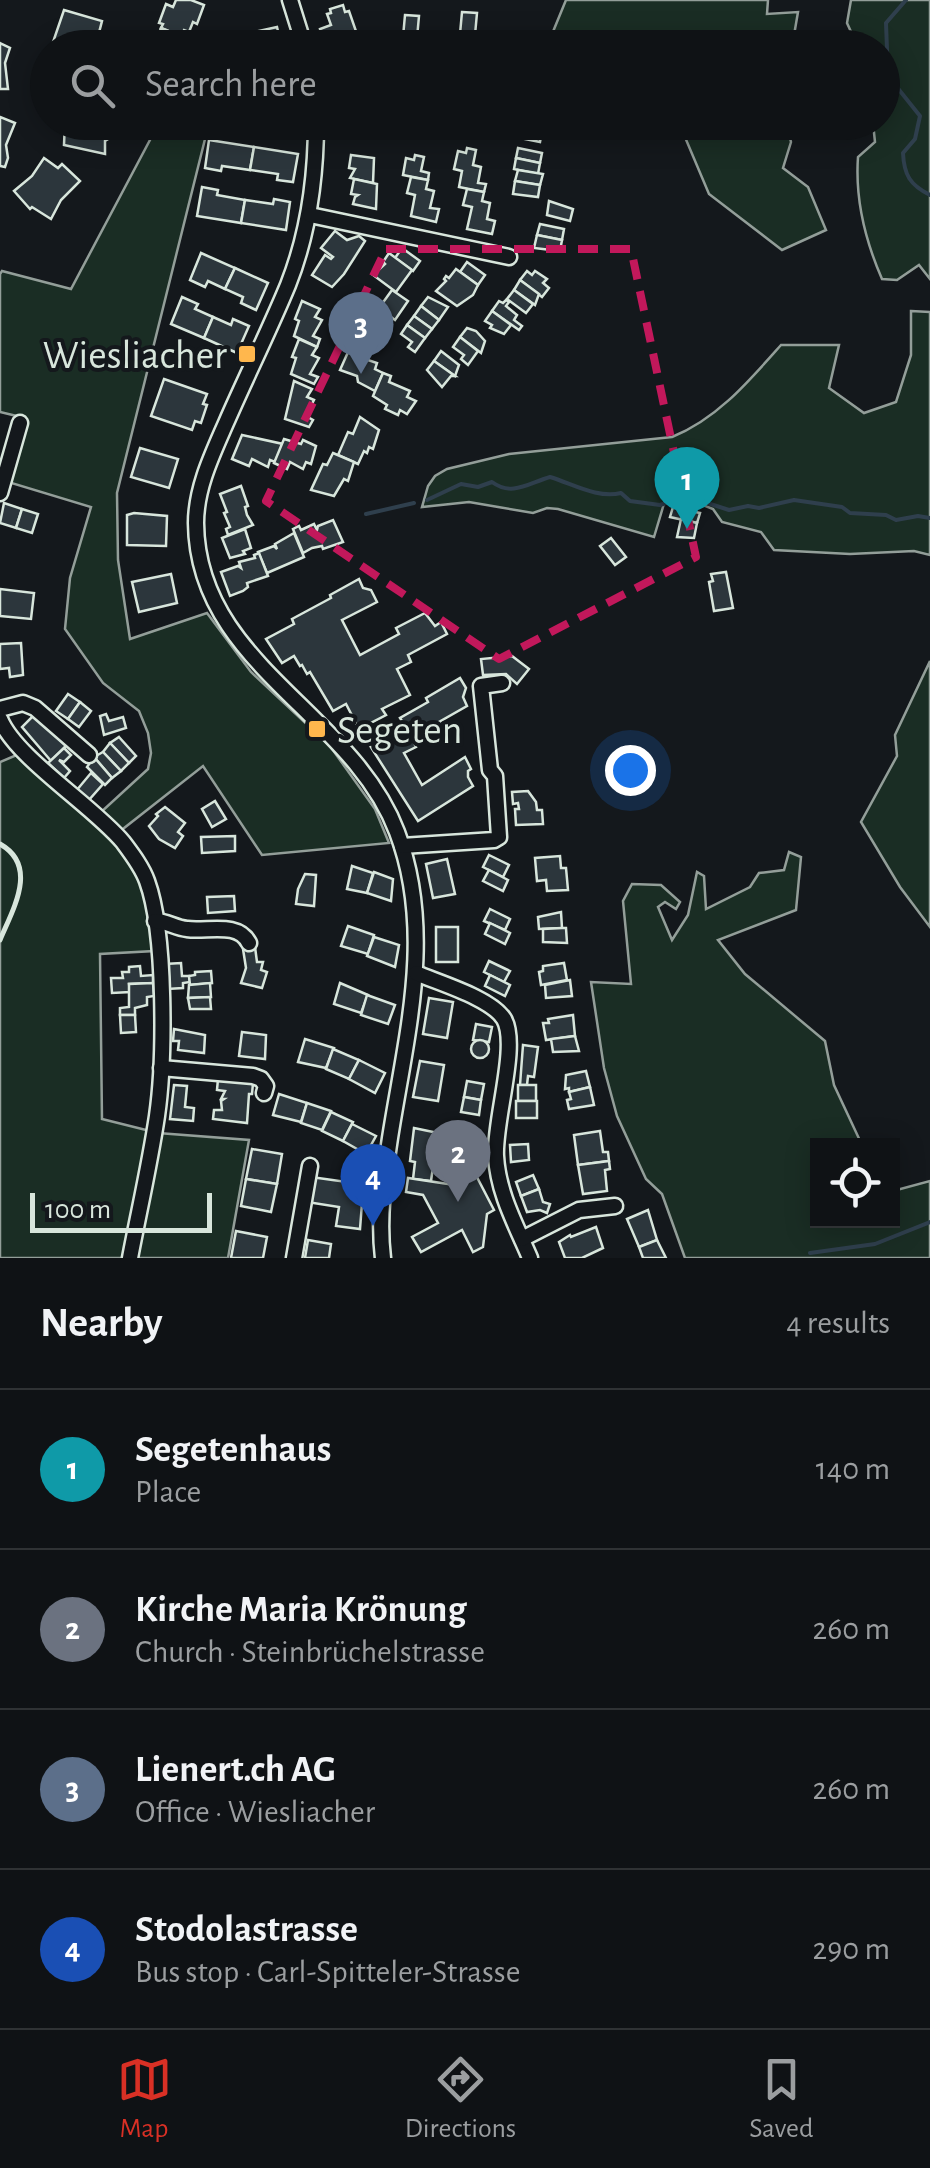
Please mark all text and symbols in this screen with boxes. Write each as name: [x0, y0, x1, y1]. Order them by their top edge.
search box: [30, 30, 900, 140]
icon: search: [65, 58, 120, 113]
text: Search here: [145, 66, 317, 104]
pin: 3: [328, 292, 394, 374]
place label: Wiesliacher: [43, 336, 227, 376]
marker: Wiesliacher: [236, 343, 258, 365]
pin: 1: [654, 446, 720, 529]
place label: Segeten: [337, 711, 462, 751]
marker: Segeten: [306, 718, 328, 740]
your location: [605, 745, 656, 796]
pin: 2: [426, 1120, 490, 1202]
map controls: [810, 1138, 900, 1228]
button: locate: [810, 1138, 900, 1228]
pin: 4: [340, 1144, 406, 1226]
scale bar: [30, 1188, 212, 1232]
text: 100 m: [45, 1196, 111, 1224]
text: Nearby: [40, 1302, 163, 1344]
text: 4 results: [786, 1307, 890, 1339]
text: Segetenhaus: [135, 1431, 331, 1469]
text: 1: [67, 1453, 78, 1485]
text: 140 m: [816, 1453, 890, 1485]
text: Place: [135, 1476, 201, 1508]
text: Kirche Maria Krönung: [135, 1591, 466, 1629]
text: 2: [65, 1613, 80, 1645]
text: 260 m: [813, 1613, 890, 1645]
text: Church · Steinbrüchelstrasse: [135, 1636, 485, 1668]
text: Lienert.ch AG: [135, 1751, 336, 1789]
text: 3: [66, 1773, 79, 1805]
text: 260 m: [813, 1773, 890, 1805]
text: Office · Wiesliacher: [135, 1796, 375, 1828]
text: Stodolastrasse: [135, 1911, 358, 1949]
text: 4: [64, 1933, 81, 1965]
text: 290 m: [813, 1933, 890, 1965]
text: Bus stop · Carl-Spitteler-Strasse: [135, 1956, 520, 1988]
tab: Map: [117, 2052, 172, 2146]
tab: Directions: [405, 2052, 516, 2146]
tab: Saved: [749, 2052, 813, 2146]

